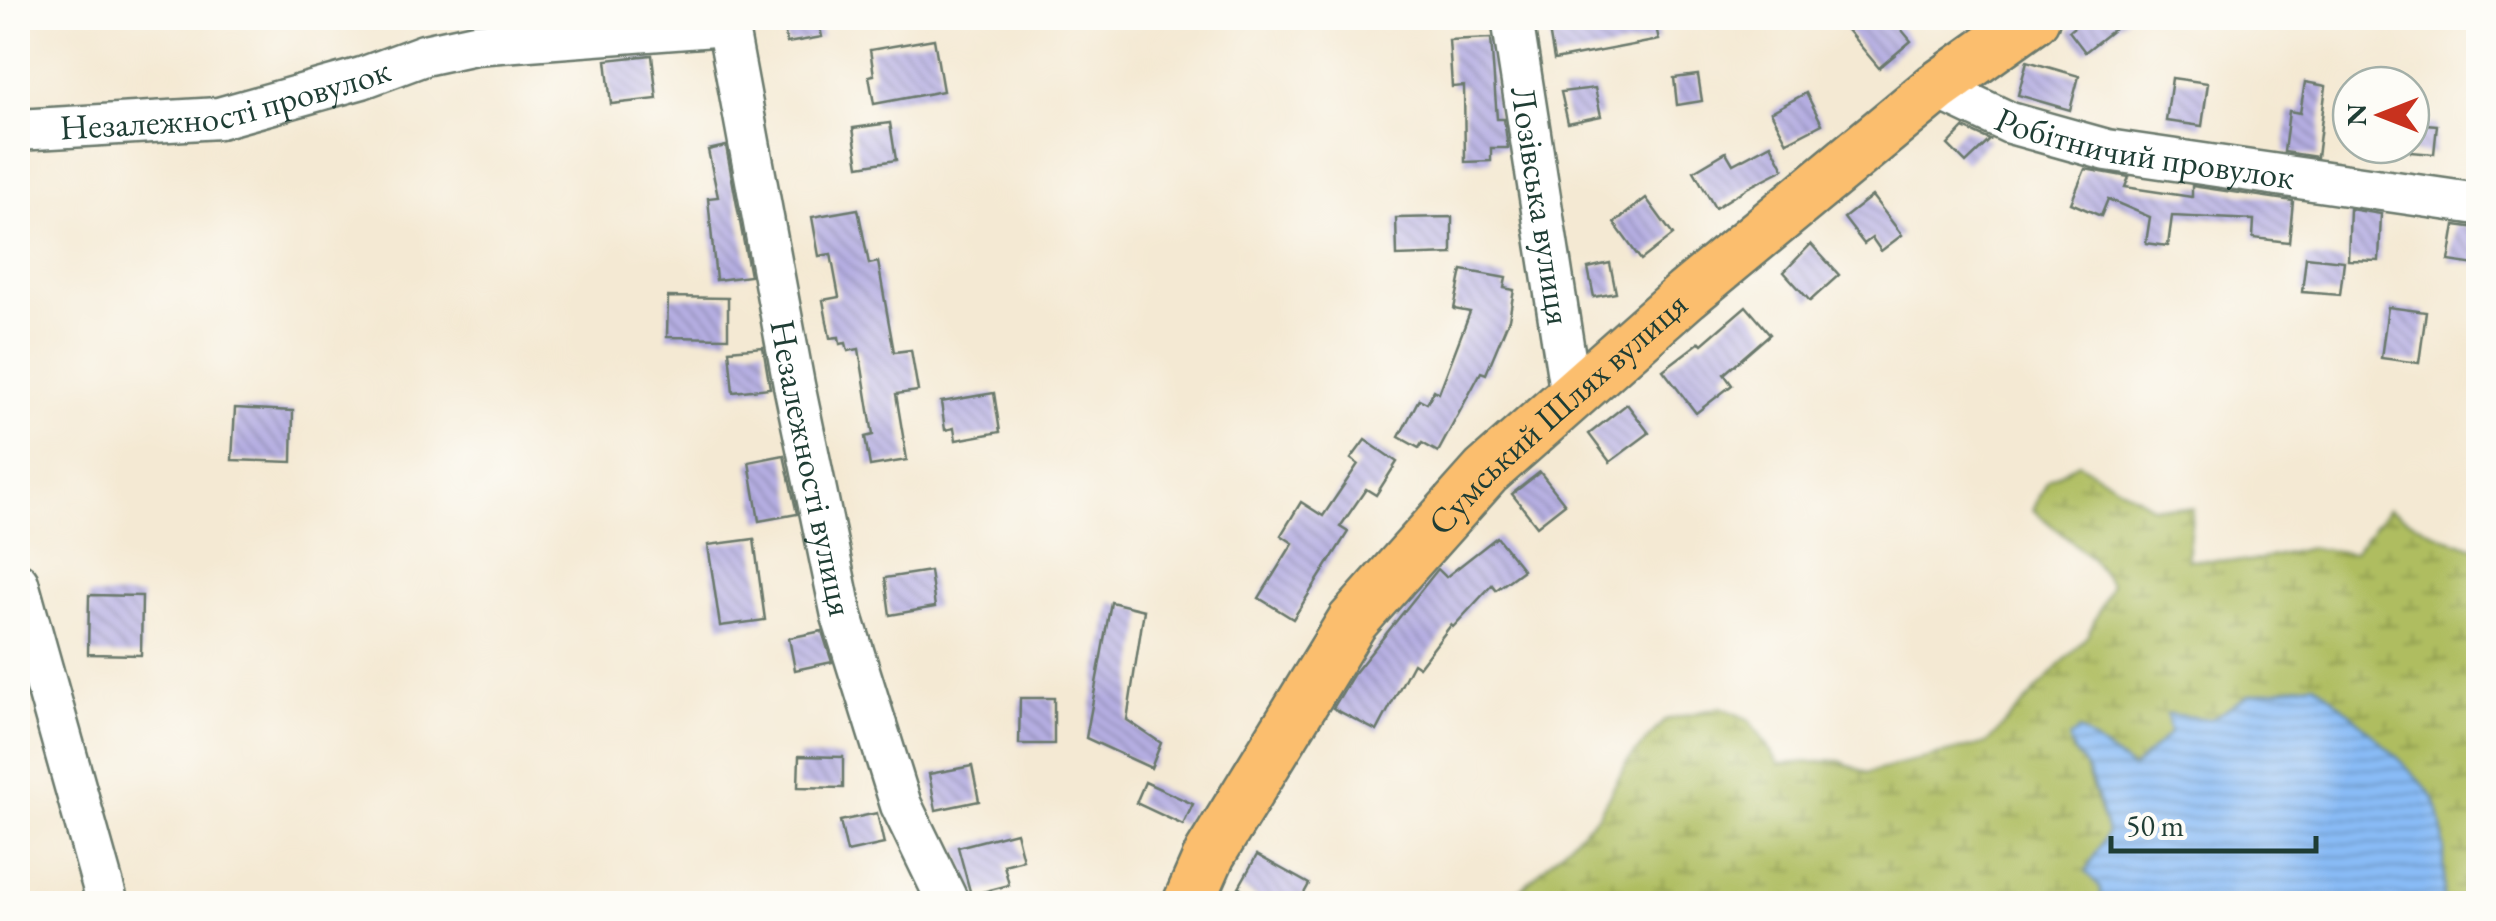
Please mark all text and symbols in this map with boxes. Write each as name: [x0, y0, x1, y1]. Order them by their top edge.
street label: Незалежності провулок: [58, 46, 397, 149]
north arrow: [2331, 65, 2431, 165]
street label: Лозівська вулиця: [1501, 83, 1583, 328]
street label: Робітничий провулок: [1988, 96, 2298, 199]
text: N: [2338, 103, 2374, 126]
street label: Сумський Шлях вулиця: [1417, 281, 1696, 544]
street label: Незалежності вулиця: [760, 316, 864, 620]
scale bar: [2111, 791, 2316, 853]
text: 50 m: [2126, 806, 2184, 845]

